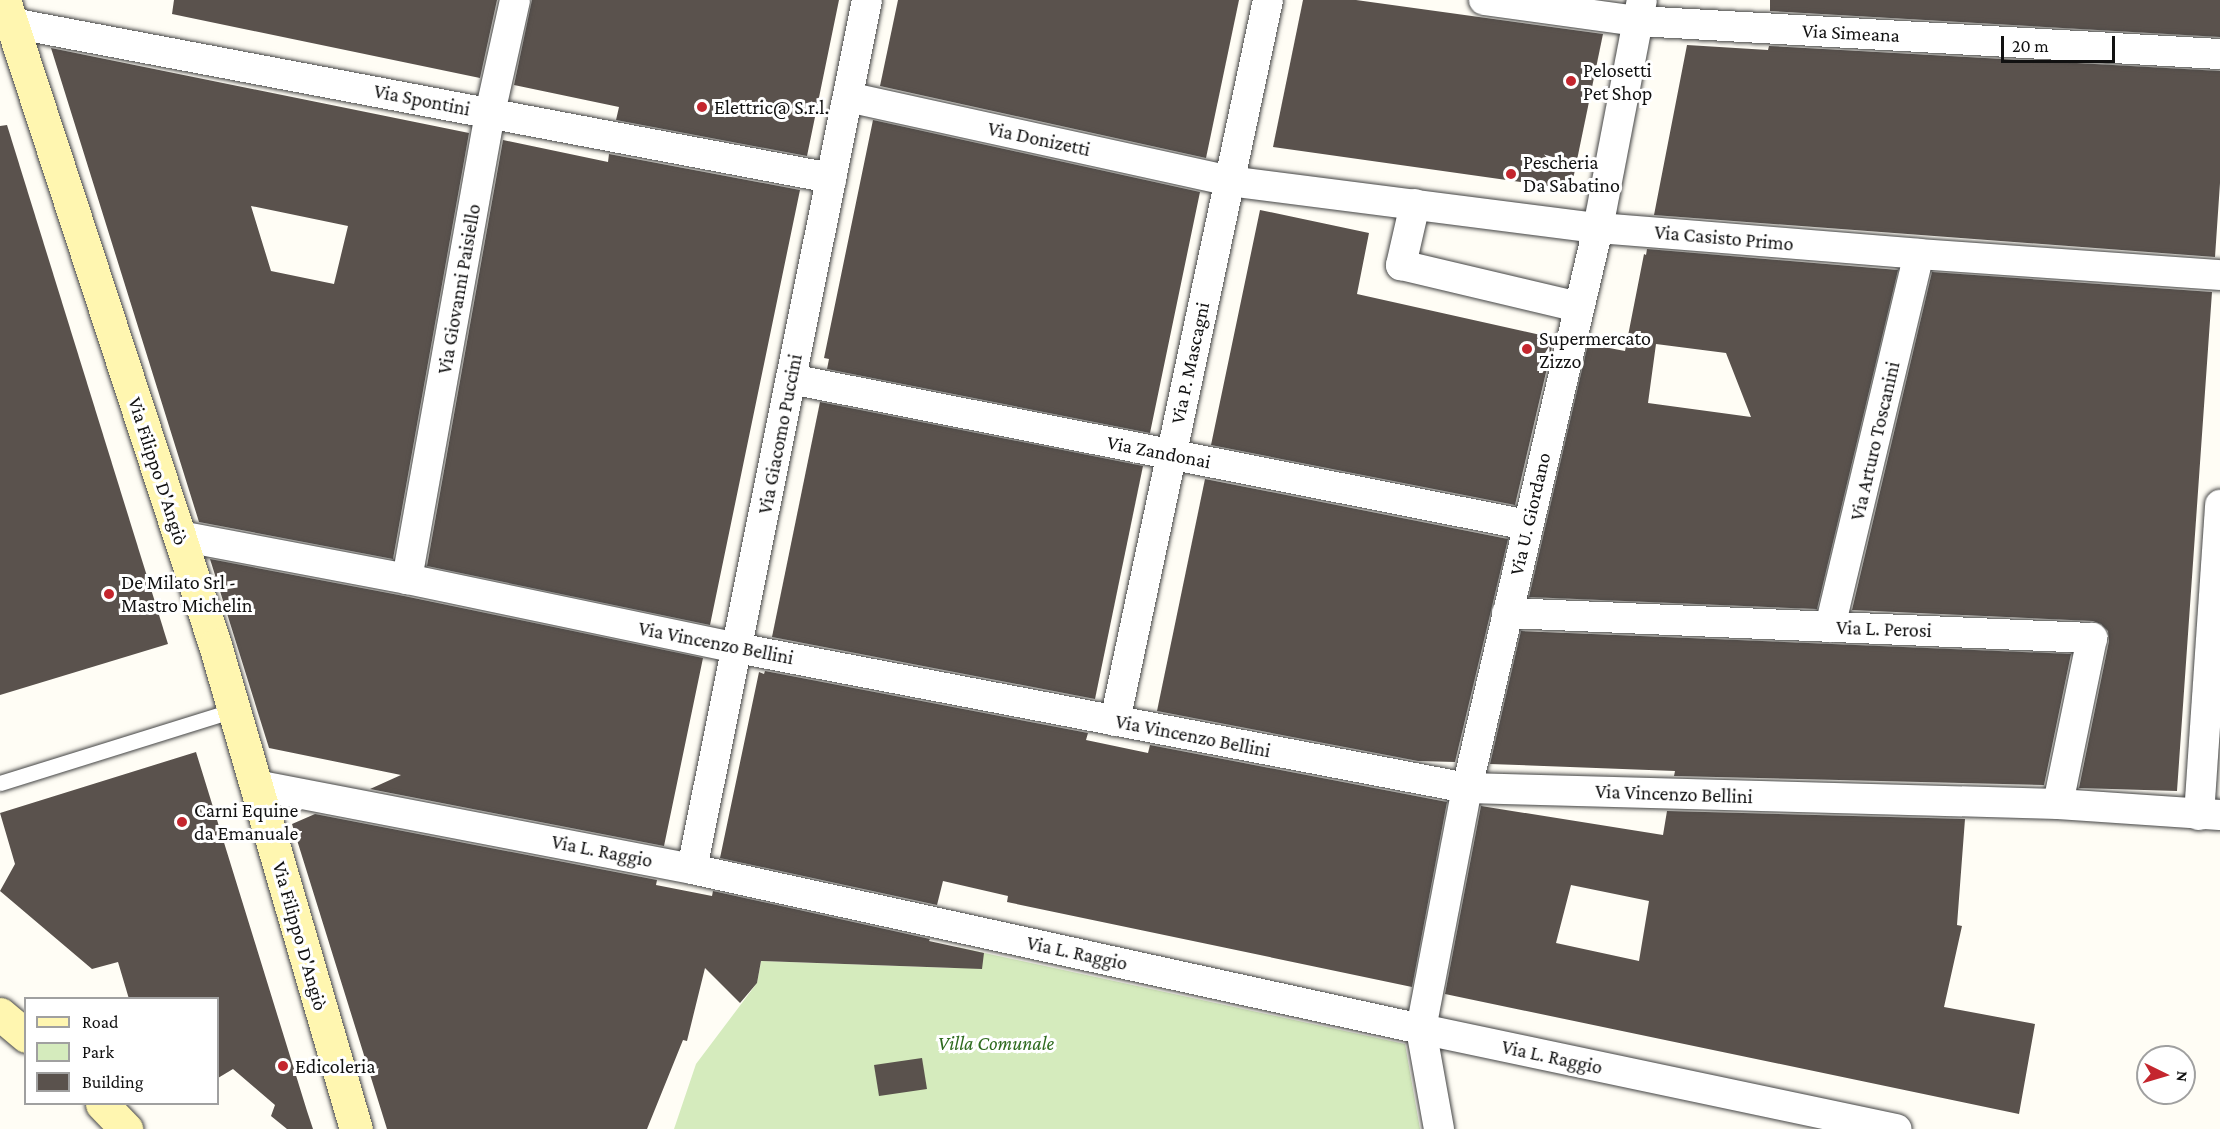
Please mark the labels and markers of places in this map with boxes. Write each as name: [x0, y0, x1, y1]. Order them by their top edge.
place label: Pelosetti Pet Shop: [1583, 58, 1652, 105]
marker: Pelosetti Pet Shop: [1564, 74, 1578, 88]
place label: Elettric@ S.r.l.: [714, 95, 829, 119]
marker: Elettric@ S.r.l.: [695, 100, 709, 114]
place label: Pescheria Da Sabatino: [1523, 150, 1620, 197]
marker: Pescheria Da Sabatino: [1504, 167, 1518, 181]
place label: Supermercato Zizzo: [1539, 326, 1651, 373]
marker: Supermercato Zizzo: [1520, 342, 1534, 356]
place label: De Milato Srl - Mastro Michelin: [121, 570, 252, 617]
marker: De Milato Srl - Mastro Michelin: [102, 587, 116, 601]
place label: Carni Equine da Emanuale: [194, 798, 298, 845]
marker: Carni Equine da Emanuale: [175, 815, 189, 829]
place label: Edicoleria: [295, 1054, 375, 1078]
marker: Edicoleria: [276, 1059, 290, 1073]

